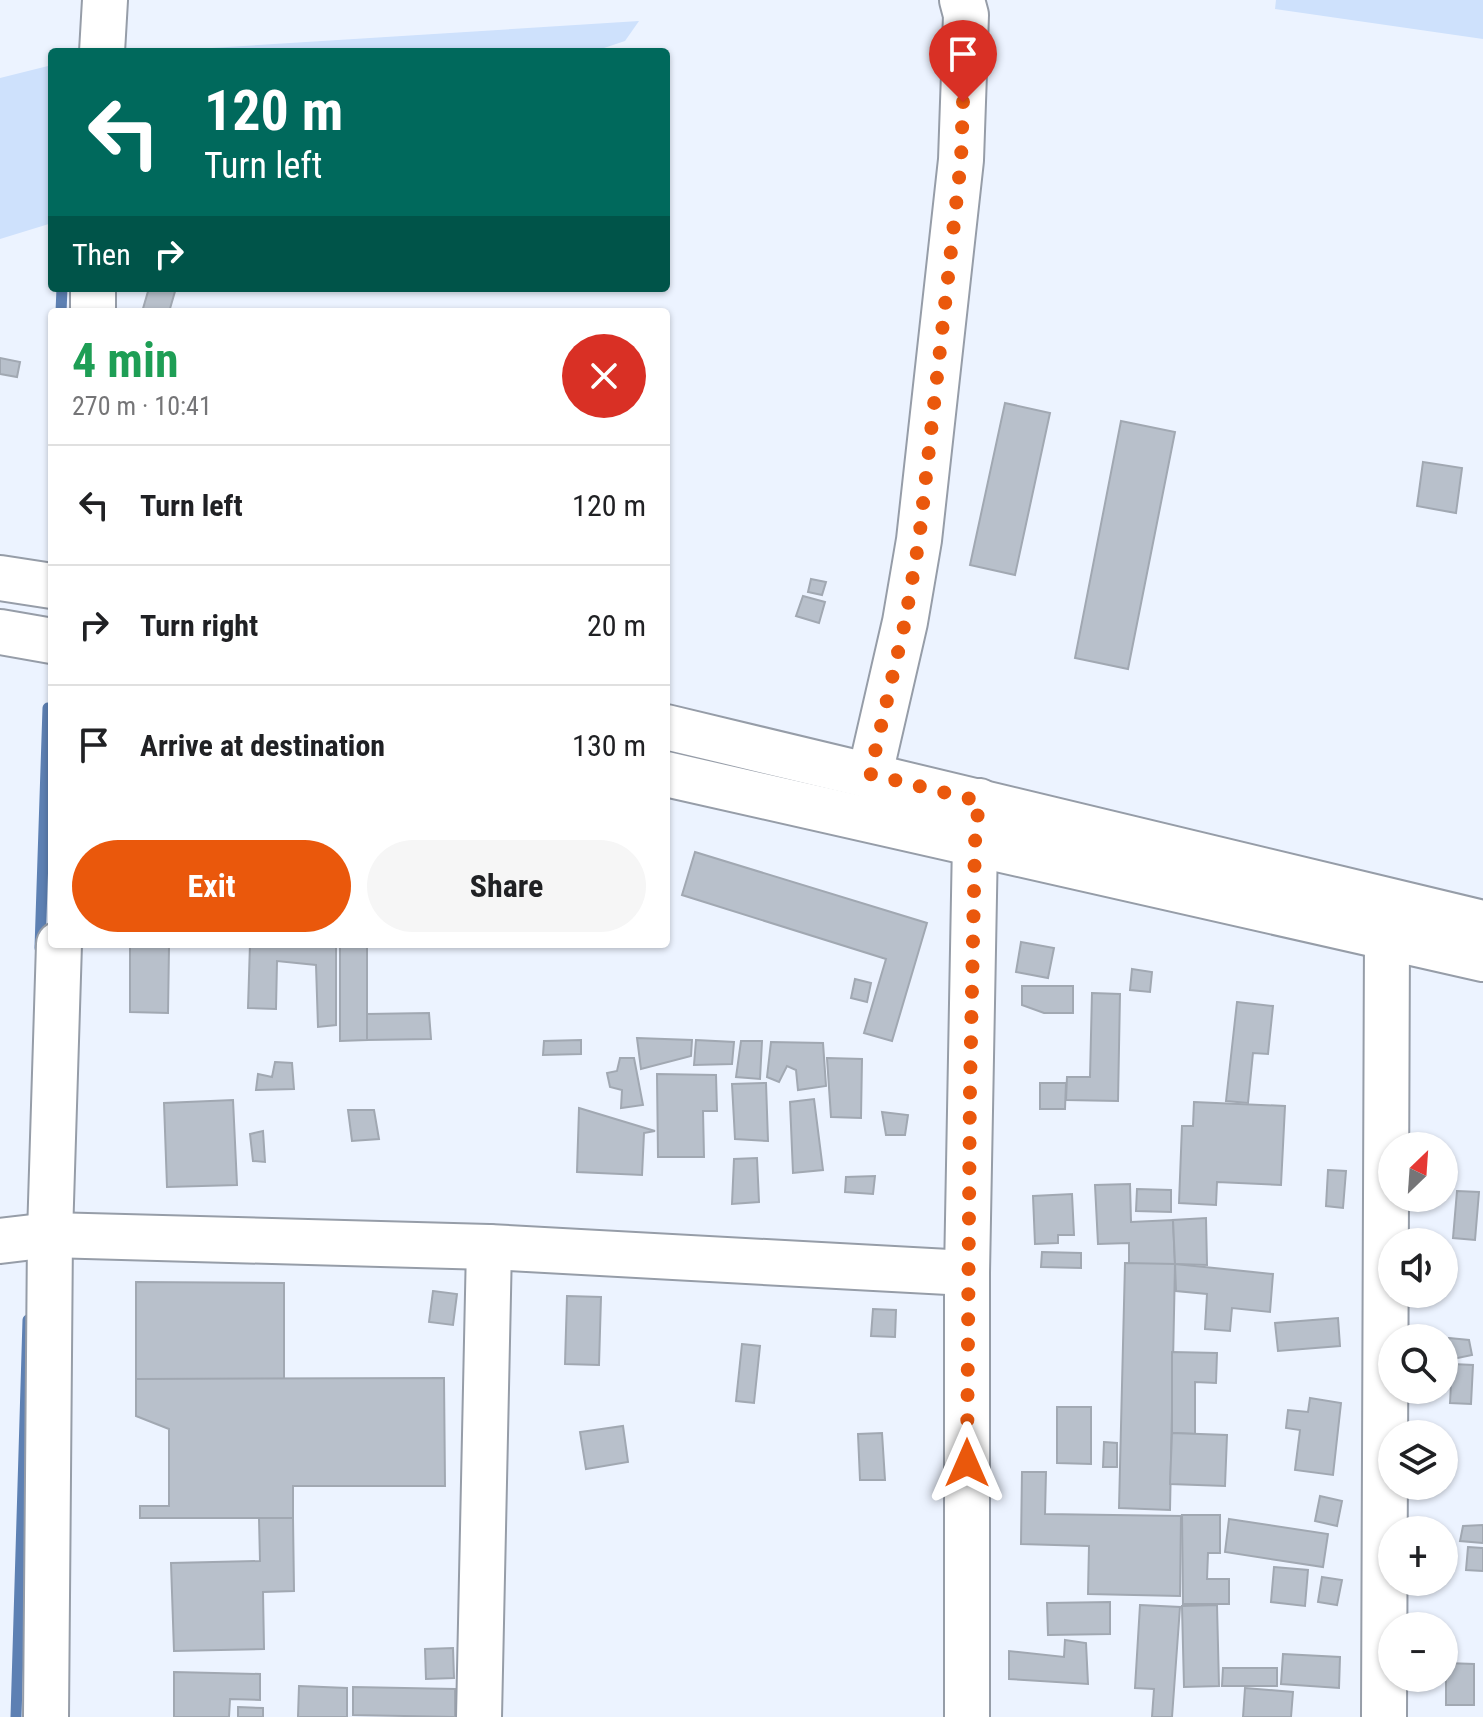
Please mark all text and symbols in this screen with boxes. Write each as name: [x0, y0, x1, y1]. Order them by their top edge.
pin: [929, 20, 997, 102]
icon: arrive: [941, 32, 985, 76]
text: 120 m: [204, 78, 343, 144]
icon: left: [72, 80, 176, 184]
text: Turn left: [204, 145, 322, 187]
icon: right: [147, 232, 191, 276]
text: Then: [72, 237, 131, 272]
text: 4 min: [72, 332, 179, 389]
button: close: [562, 334, 646, 418]
text: 270 m · 10:41: [72, 391, 212, 421]
icon: left: [72, 483, 116, 527]
text: Turn left: [140, 488, 243, 523]
text: 120 m: [572, 488, 646, 523]
icon: right: [72, 603, 116, 647]
text: Turn right: [140, 608, 258, 643]
text: 20 m: [587, 608, 646, 643]
icon: arrive: [72, 723, 116, 767]
text: Arrive at destination: [140, 728, 385, 763]
text: 130 m: [572, 728, 646, 763]
button: Exit: [72, 840, 351, 932]
button: Share: [367, 840, 646, 932]
north arrow: [1378, 1132, 1458, 1212]
map controls: [1378, 1132, 1458, 1692]
button: sound: [1378, 1228, 1458, 1308]
button: search: [1378, 1324, 1458, 1404]
button: layers: [1378, 1420, 1458, 1500]
position arrow: [925, 1421, 1009, 1505]
button: +: [1378, 1516, 1458, 1596]
button: −: [1378, 1612, 1458, 1692]

